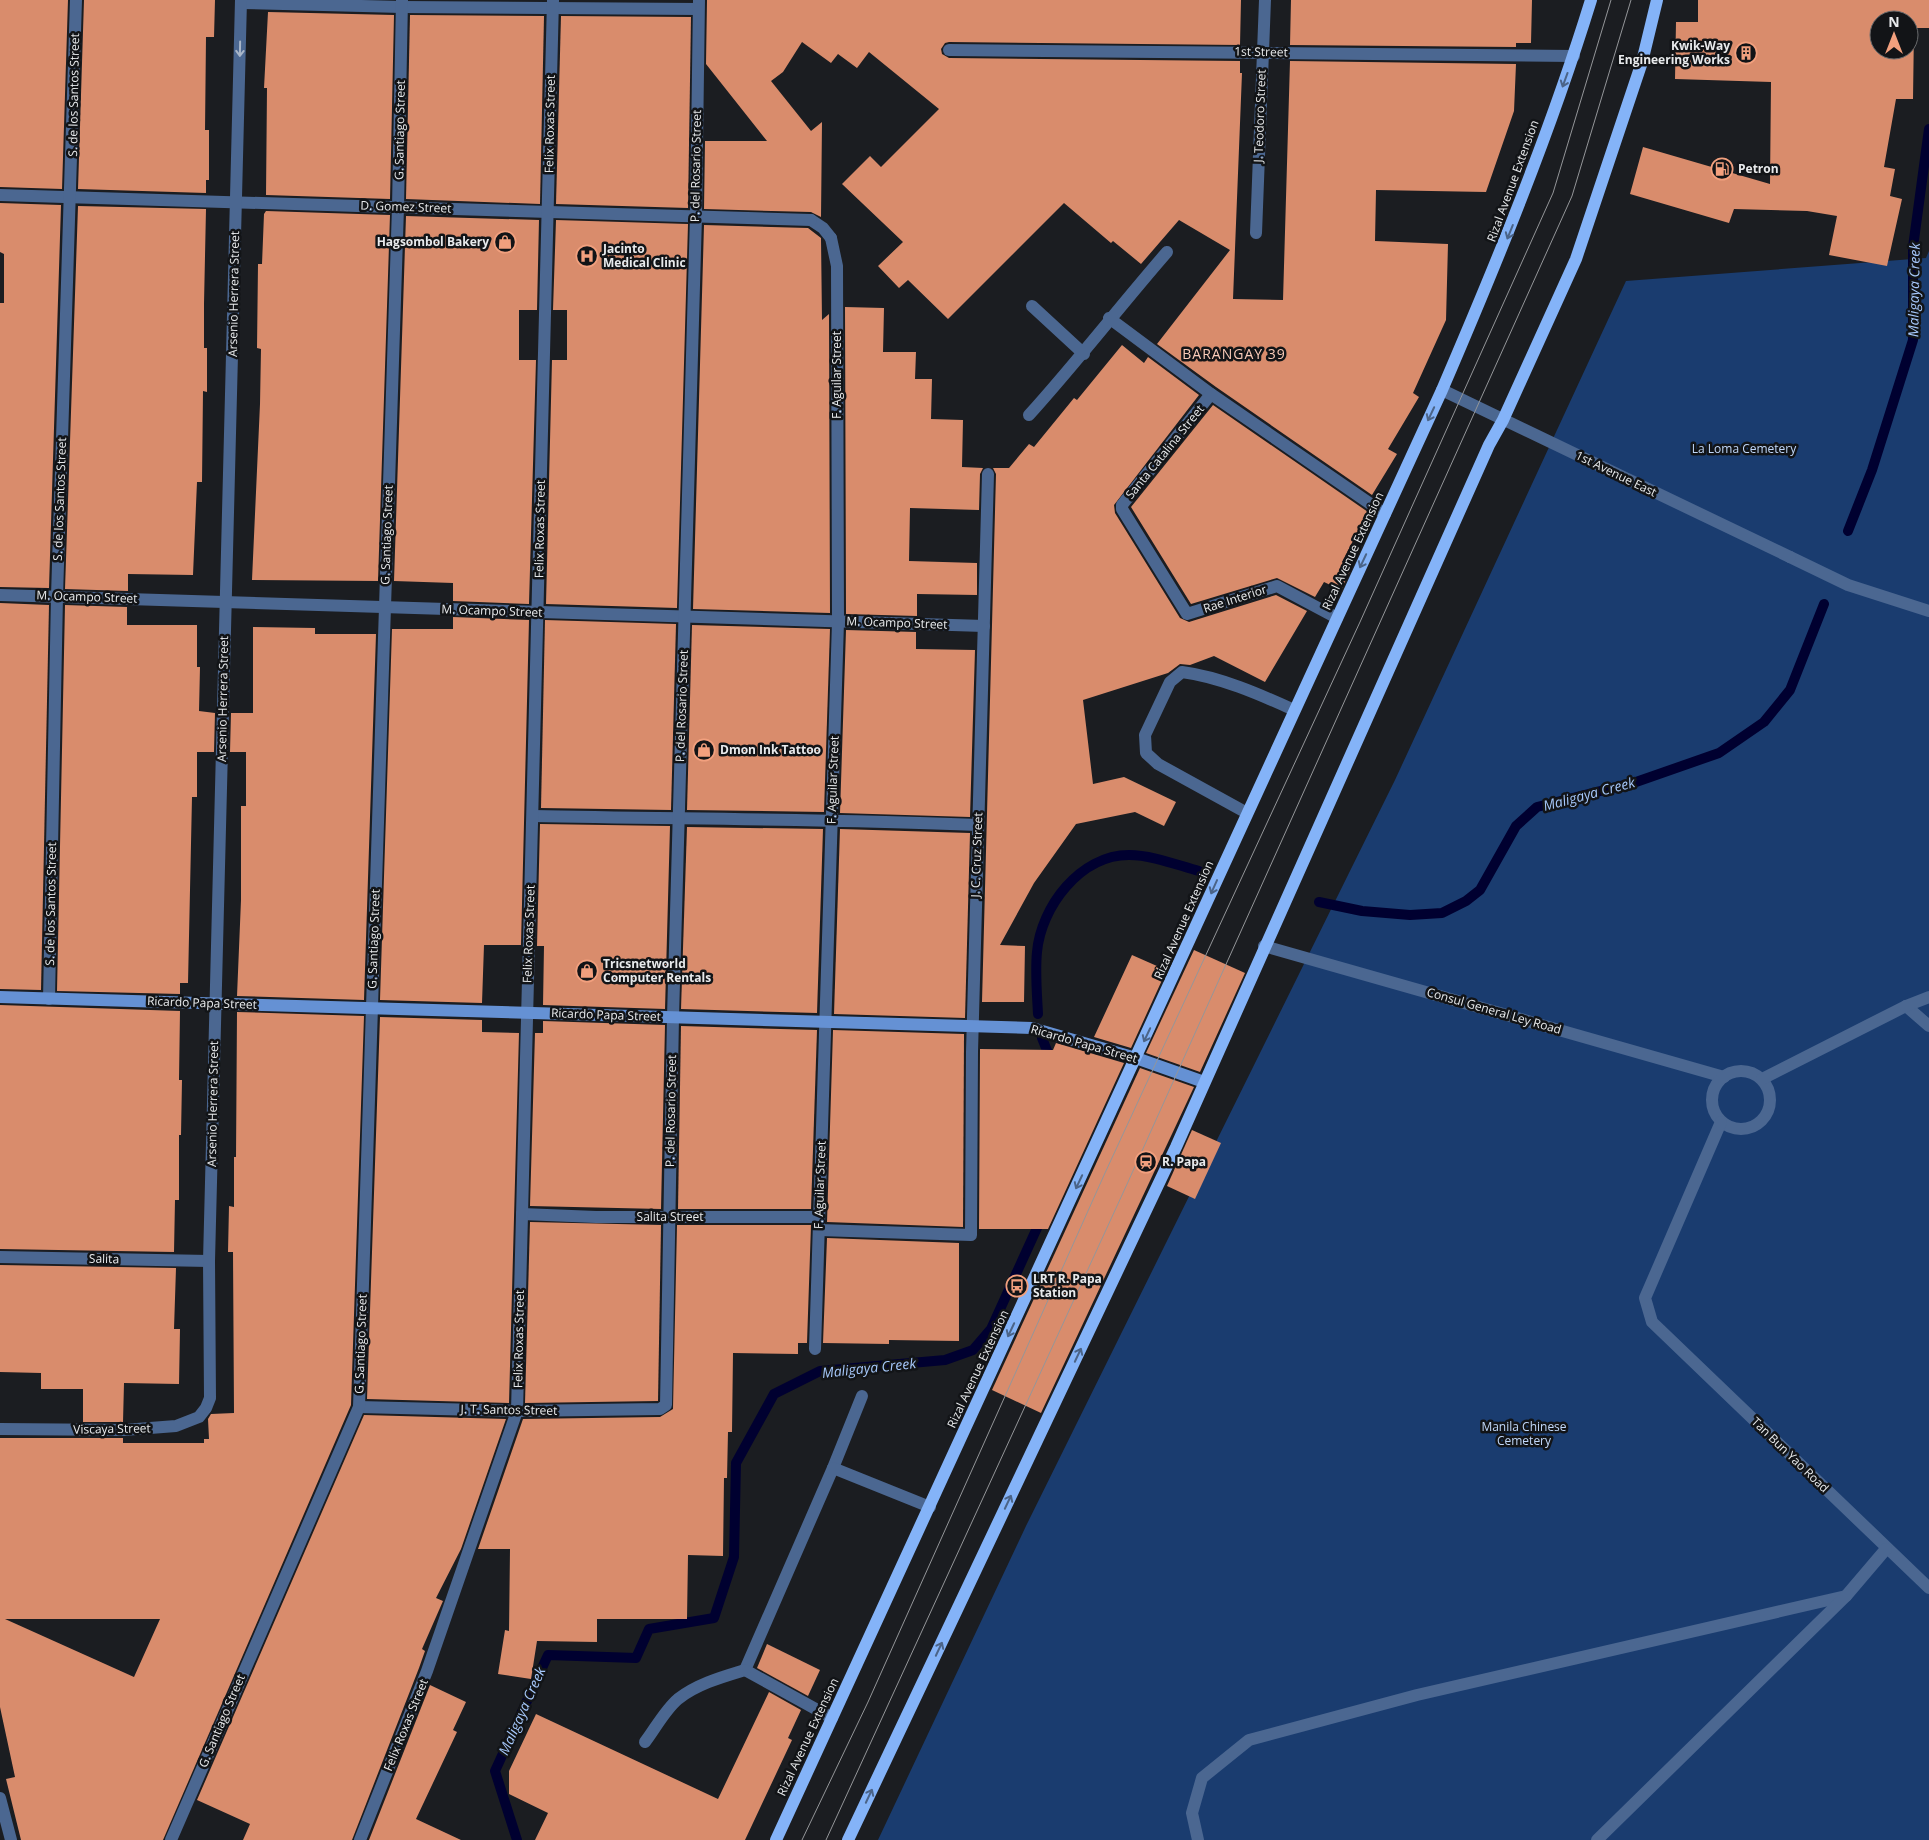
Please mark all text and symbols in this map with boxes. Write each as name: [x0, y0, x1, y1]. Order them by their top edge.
north arrow: [1869, 10, 1919, 60]
text: N: [1888, 12, 1900, 31]
street label: S. de los Santos Street: [64, 33, 83, 157]
place label: Kwik-Way Engineering Works: [1618, 37, 1730, 68]
one-way arrow: [235, 40, 245, 56]
building icon: Kwik-Way Engineering Works: [1734, 41, 1758, 65]
street label: 1st Street: [1234, 43, 1288, 60]
street label: J. Teodoro Street: [1249, 69, 1270, 164]
one-way arrow: [1560, 71, 1569, 87]
street label: Felix Roxas Street: [540, 75, 559, 173]
street label: G. Santiago Street: [390, 80, 409, 180]
street label: P. del Rosario Street: [686, 110, 705, 222]
street label: Rizal Avenue Extension: [1483, 118, 1542, 244]
fuel station icon: Petron: [1710, 157, 1734, 181]
place label: Petron: [1738, 160, 1779, 177]
street label: D. Gomez Street: [360, 196, 452, 217]
one-way arrow: [1504, 224, 1514, 239]
shop icon: Hagsombol Bakery: [493, 230, 517, 254]
street label: Arsenio Herrera Street: [224, 231, 243, 357]
place label: Hagsombol Bakery: [377, 233, 489, 250]
place label: Jacinto Medical Clinic: [602, 240, 686, 271]
water label: Maligaya Creek: [1903, 241, 1924, 337]
hospital icon: Jacinto Medical Clinic: [575, 244, 599, 268]
street label: F. Aguilar Street: [828, 331, 845, 419]
district label: BARANGAY 39: [1182, 344, 1286, 363]
street label: Santa Catalina Street: [1121, 401, 1208, 502]
one-way arrow: [1426, 406, 1436, 421]
street label: S. de los Santos Street: [49, 437, 70, 561]
park label: La Loma Cemetery: [1692, 440, 1797, 457]
street label: 1st Avenue East: [1573, 447, 1660, 501]
street label: Felix Roxas Street: [530, 480, 549, 578]
street label: G. Santiago Street: [376, 485, 397, 585]
street label: Rizal Avenue Extension: [1318, 489, 1387, 613]
one-way arrow: [1358, 553, 1368, 568]
street label: Rae Interior: [1201, 580, 1269, 617]
street label: M. Ocampo Street: [36, 586, 138, 607]
street label: M. Ocampo Street: [441, 600, 543, 621]
street label: M. Ocampo Street: [846, 612, 948, 633]
street label: Arsenio Herrera Street: [213, 636, 232, 762]
street label: P. del Rosario Street: [671, 649, 692, 763]
street label: F. Aguilar Street: [822, 736, 843, 824]
shop icon: Dmon Ink Tattoo: [692, 738, 716, 762]
place label: Dmon Ink Tattoo: [720, 741, 821, 758]
water label: Maligaya Creek: [1541, 772, 1638, 815]
street label: J. C. Cruz Street: [966, 812, 986, 899]
street label: S. de los Santos Street: [41, 842, 60, 966]
street label: Rizal Avenue Extension: [1150, 858, 1217, 982]
one-way arrow: [1209, 879, 1218, 894]
street label: Felix Roxas Street: [518, 885, 539, 983]
street label: G. Santiago Street: [363, 889, 384, 989]
place label: Tricsnetworld Computer Rentals: [603, 955, 711, 986]
shop icon: Tricsnetworld Computer Rentals: [575, 959, 599, 983]
street label: Consul General Ley Road: [1425, 983, 1563, 1038]
street label: Ricardo Papa Street: [147, 992, 257, 1013]
street label: Ricardo Papa Street: [551, 1004, 661, 1025]
street label: Ricardo Papa Street: [1029, 1020, 1139, 1067]
one-way arrow: [1141, 1027, 1151, 1042]
street label: Arsenio Herrera Street: [203, 1041, 222, 1167]
street label: P. del Rosario Street: [661, 1055, 680, 1167]
street label: F. Aguilar Street: [809, 1141, 830, 1229]
station icon: R. Papa: [1134, 1150, 1158, 1174]
place label: R. Papa: [1162, 1153, 1206, 1170]
one-way arrow: [1073, 1174, 1083, 1189]
street label: Salita Street: [637, 1208, 703, 1225]
street label: Salita: [89, 1250, 119, 1267]
place label: LRT R. Papa Station: [1033, 1270, 1102, 1301]
bus stop icon: LRT R. Papa Station: [1005, 1274, 1029, 1298]
street label: Felix Roxas Street: [509, 1290, 528, 1388]
street label: G. Santiago Street: [350, 1294, 371, 1394]
street label: Rizal Avenue Extension: [943, 1307, 1012, 1431]
one-way arrow: [1006, 1322, 1015, 1337]
one-way arrow: [1073, 1348, 1083, 1363]
water label: Maligaya Creek: [821, 1353, 918, 1382]
street label: J. T. Santos Street: [459, 1400, 558, 1419]
street label: Tan Bun Yao Road: [1748, 1413, 1833, 1496]
park label: Manila Chinese Cemetery: [1481, 1418, 1567, 1449]
street label: Viscaya Street: [73, 1419, 151, 1438]
one-way arrow: [1004, 1495, 1013, 1510]
one-way arrow: [934, 1642, 944, 1657]
water label: Maligaya Creek: [494, 1663, 550, 1758]
street label: G. Santiago Street: [194, 1671, 249, 1770]
street label: Rizal Avenue Extension: [773, 1675, 842, 1799]
street label: Felix Roxas Street: [379, 1676, 432, 1774]
one-way arrow: [865, 1789, 875, 1804]

